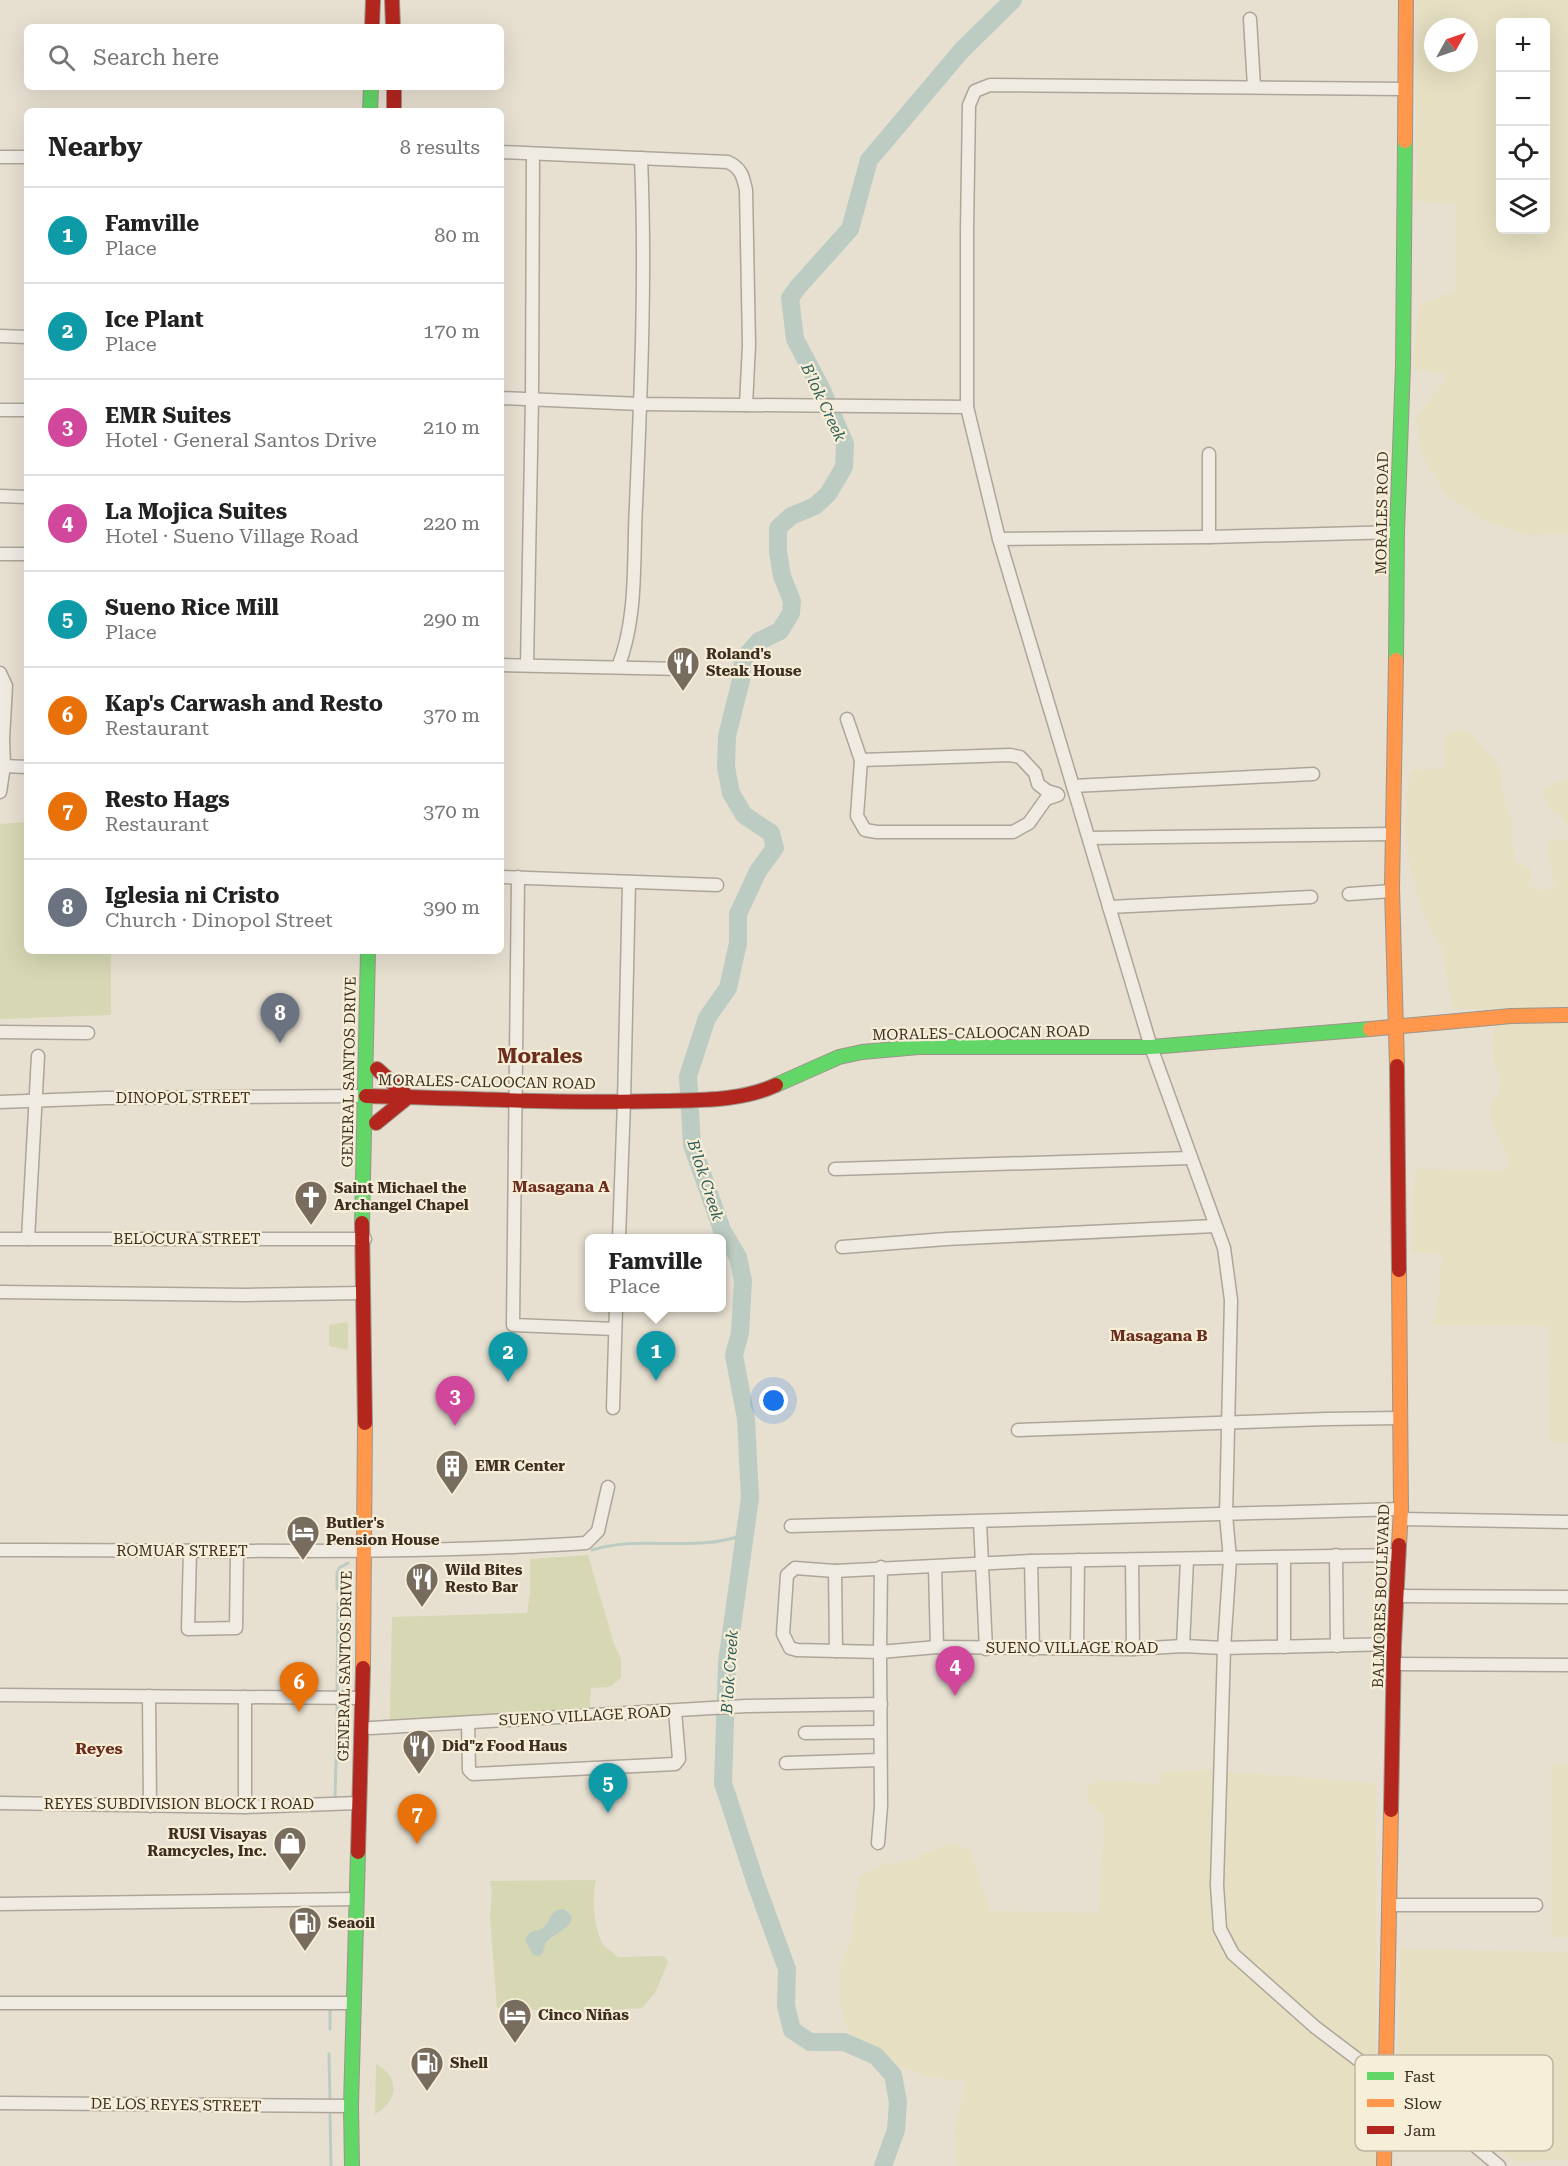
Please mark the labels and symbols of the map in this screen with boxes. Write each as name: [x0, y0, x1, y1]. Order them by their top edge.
north arrow: [1424, 18, 1478, 72]
water label: B'lok Creek: [797, 359, 850, 445]
street label: MORALES ROAD: [1372, 451, 1392, 575]
restaurant icon: Roland's Steak House: [665, 645, 701, 692]
place label: Roland's Steak House: [706, 645, 802, 680]
street label: GENERAL SANTOS DRIVE: [338, 976, 360, 1168]
pin: 8: [260, 994, 300, 1043]
street label: MORALES-CALOOCAN ROAD: [872, 1022, 1090, 1044]
district label: Morales: [497, 1044, 583, 1068]
street label: MORALES-CALOOCAN ROAD: [378, 1071, 596, 1093]
street label: DINOPOL STREET: [116, 1089, 250, 1107]
water label: B'lok Creek: [683, 1136, 728, 1223]
district label: Masagana A: [512, 1177, 610, 1196]
church icon: Saint Michael the Archangel Chapel: [293, 1179, 329, 1226]
place label: Saint Michael the Archangel Chapel: [334, 1179, 469, 1214]
street label: BELOCURA STREET: [113, 1230, 261, 1248]
district label: Masagana B: [1110, 1326, 1208, 1345]
pin: 2: [488, 1332, 528, 1382]
pin: 1: [636, 1332, 676, 1381]
pin: 3: [436, 1376, 474, 1426]
your location: [759, 1386, 788, 1415]
building icon: EMR Center: [434, 1448, 470, 1495]
place label: EMR Center: [475, 1457, 565, 1475]
street label: BALMORES BOULEVARD: [1369, 1504, 1393, 1688]
hotel icon: Butler's Pension House: [285, 1514, 321, 1561]
place label: Butler's Pension House: [326, 1514, 440, 1549]
street label: ROMUAR STREET: [116, 1542, 248, 1560]
restaurant icon: Wild Bites Resto Bar: [404, 1561, 440, 1608]
place label: Wild Bites Resto Bar: [445, 1561, 523, 1596]
street label: GENERAL SANTOS DRIVE: [334, 1570, 356, 1762]
water label: B'lok Creek: [717, 1629, 742, 1716]
street label: SUENO VILLAGE ROAD: [986, 1639, 1158, 1657]
pin: 4: [936, 1646, 974, 1696]
pin: 6: [280, 1662, 318, 1712]
street label: SUENO VILLAGE ROAD: [498, 1702, 672, 1730]
restaurant icon: Did"z Food Haus: [401, 1728, 437, 1775]
place label: Did"z Food Haus: [442, 1737, 568, 1755]
district label: Reyes: [75, 1739, 123, 1758]
pin: 5: [588, 1764, 628, 1813]
pin: 7: [398, 1794, 436, 1844]
street label: REYES SUBDIVISION BLOCK I ROAD: [44, 1795, 314, 1813]
place label: RUSI Visayas Ramcycles, Inc.: [147, 1825, 267, 1860]
shop icon: RUSI Visayas Ramcycles, Inc.: [272, 1825, 308, 1872]
fuel station icon: Seaoil: [287, 1905, 323, 1952]
place label: Seaoil: [328, 1914, 375, 1932]
hotel icon: Cinco Niñas: [497, 1997, 533, 2044]
place label: Cinco Niñas: [538, 2006, 629, 2024]
fuel station icon: Shell: [409, 2045, 445, 2092]
place label: Shell: [450, 2054, 488, 2072]
legend: [1355, 2055, 1553, 2151]
text: Fast: [1404, 2067, 1435, 2086]
text: Slow: [1404, 2094, 1442, 2113]
street label: DE LOS REYES STREET: [90, 2095, 262, 2115]
text: Jam: [1404, 2121, 1436, 2140]

